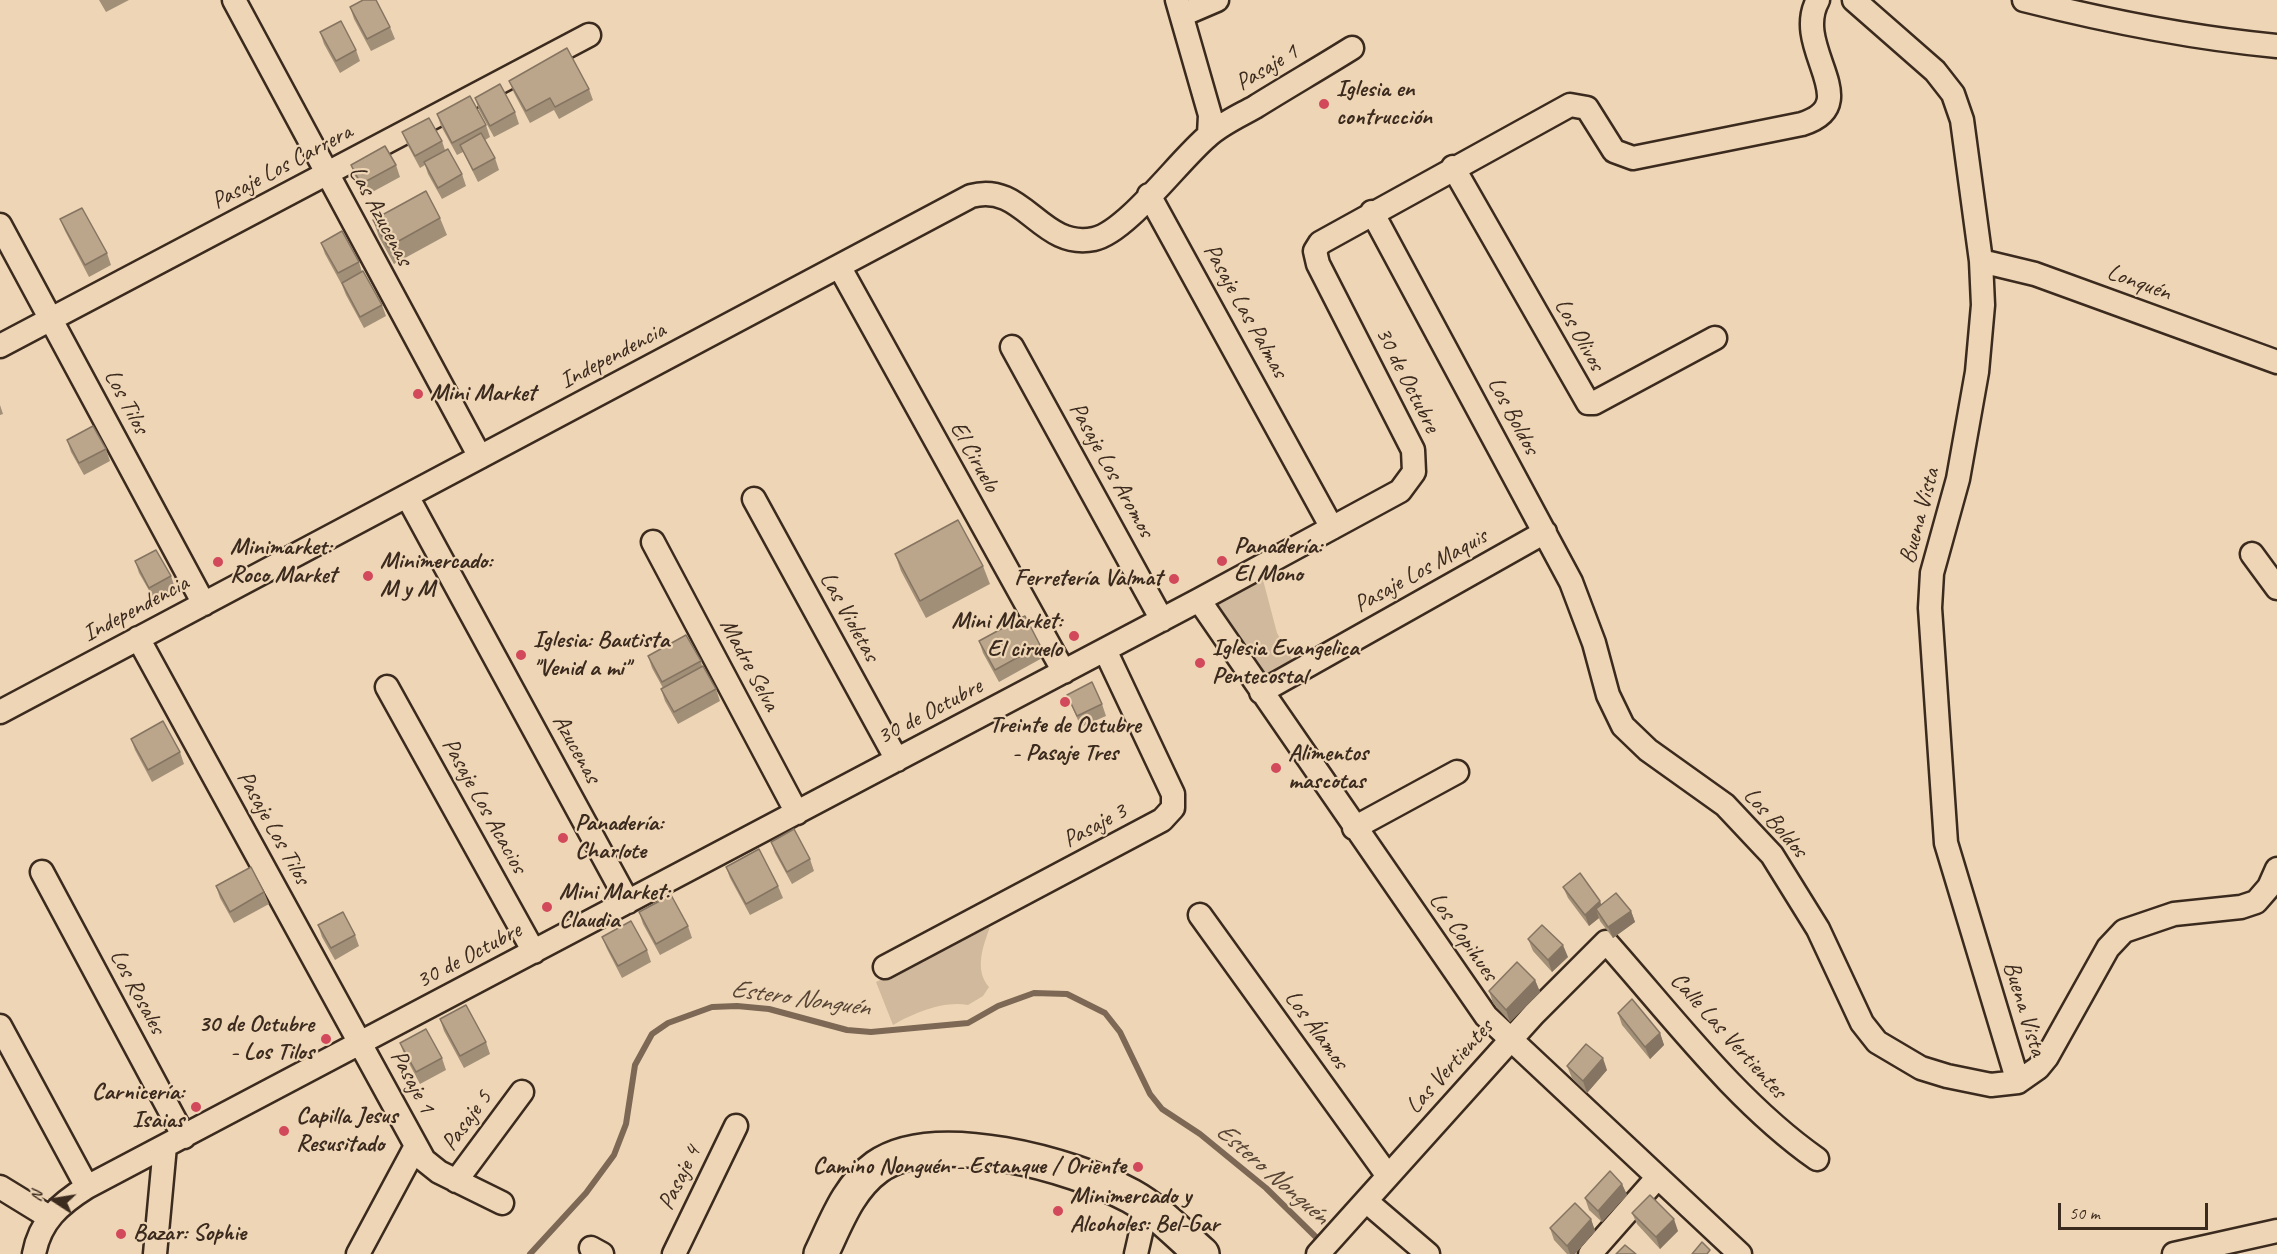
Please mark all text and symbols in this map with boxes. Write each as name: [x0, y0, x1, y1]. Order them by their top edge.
street label: Pasaje 1: [1231, 38, 1303, 98]
place label: Iglesia en contrucción: [1336, 76, 1432, 132]
marker: Iglesia en contrucción: [1317, 97, 1331, 111]
street label: Pasaje Los Carrera: [207, 118, 357, 216]
street label: Las Azucenas: [342, 161, 418, 271]
street label: Pasaje Las Palmas: [1196, 239, 1294, 383]
street label: Lonquén: [2103, 258, 2175, 308]
street label: Los Olivos: [1547, 294, 1611, 376]
street label: Independencia: [555, 316, 671, 396]
street label: 30 de Octubre: [1368, 322, 1446, 438]
street label: Los Tilos: [97, 365, 155, 439]
street label: Los Boldos: [1481, 372, 1545, 460]
place label: Mini Market: [430, 380, 536, 408]
marker: Mini Market: [411, 387, 425, 401]
street label: Pasaje Los Aromos: [1062, 397, 1160, 543]
street label: El Ciruelo: [943, 417, 1005, 497]
street label: Buena Vista: [1893, 465, 1947, 567]
street label: Pasaje Los Maquis: [1349, 523, 1493, 619]
place label: Panadería: El Mono: [1234, 533, 1322, 589]
place label: Minimarket: Roco Market: [230, 534, 337, 590]
place label: Minimercado: M y M: [380, 548, 492, 604]
marker: Panadería: El Mono: [1215, 554, 1229, 568]
marker: Minimarket: Roco Market: [211, 555, 225, 569]
place label: Ferretería Valmat: [1014, 565, 1162, 593]
street label: Las Violetas: [813, 567, 885, 667]
street label: Independencia: [78, 569, 194, 649]
marker: Minimercado: M y M: [361, 569, 375, 583]
marker: Ferretería Valmat: [1167, 572, 1181, 586]
place label: Mini Market: El ciruelo: [952, 608, 1062, 664]
street label: Madre Selva: [713, 614, 785, 716]
place label: Iglesia: Bautista "Venid a mi": [533, 627, 669, 683]
marker: Mini Market: El ciruelo: [1067, 629, 1081, 643]
place label: Iglesia Evangelica Pentecostal: [1212, 635, 1359, 691]
marker: Iglesia: Bautista "Venid a mi": [514, 648, 528, 662]
marker: Iglesia Evangelica Pentecostal: [1193, 656, 1207, 670]
street label: 30 de Octubre: [873, 672, 987, 752]
marker: Treinte de Octubre - Pasaje Tres: [1058, 695, 1072, 709]
street label: Azucenas: [545, 710, 607, 788]
place label: Treinte de Octubre - Pasaje Tres: [989, 712, 1141, 768]
street label: Pasaje Los Acacios: [435, 733, 533, 879]
place label: Alimentos mascotas: [1288, 740, 1368, 796]
marker: Alimentos mascotas: [1269, 761, 1283, 775]
street label: Pasaje Los Tilos: [230, 766, 316, 890]
street label: Los Boldos: [1737, 782, 1813, 864]
street label: Pasaje 3: [1058, 797, 1132, 855]
place label: Panadería: Charlote: [575, 810, 663, 866]
marker: Panadería: Charlote: [556, 831, 570, 845]
place label: Mini Market: Claudia: [559, 879, 669, 935]
street label: Los Copihues: [1422, 887, 1504, 987]
marker: Mini Market: Claudia: [540, 900, 554, 914]
street label: 30 de Octubre: [412, 916, 526, 996]
street label: Los Rosales: [103, 945, 171, 1039]
street label: Buena Vista: [1996, 958, 2052, 1060]
street label: Calle Las Vertientes: [1664, 967, 1792, 1105]
water label: Estero Nonguén: [729, 974, 871, 1024]
street label: Los Álamos: [1278, 985, 1354, 1075]
place label: 30 de Octubre - Los Tilos: [198, 1011, 314, 1067]
street label: Las Vertientes: [1400, 1014, 1500, 1120]
marker: 30 de Octubre - Los Tilos: [319, 1032, 333, 1046]
street label: Pasaje 1: [383, 1045, 441, 1119]
place label: Carnicería: Isaias: [92, 1079, 184, 1135]
street label: Pasaje 5: [435, 1085, 499, 1157]
marker: Carnicería: Isaias: [189, 1100, 203, 1114]
place label: Capilla Jesus Resusitado: [296, 1103, 397, 1159]
water label: Estero Nonguén: [1209, 1116, 1335, 1232]
marker: Capilla Jesus Resusitado: [277, 1124, 291, 1138]
street label: Pasaje 4: [652, 1141, 708, 1215]
place label: Camino Nonguén - Estanque / Oriente: [813, 1153, 1126, 1181]
marker: Camino Nonguén - Estanque / Oriente: [1131, 1160, 1145, 1174]
north arrow: [24, 1170, 84, 1230]
place label: Minimercado y Alcoholes: Bel-Gar: [1070, 1183, 1219, 1239]
text: N: [26, 1189, 47, 1203]
scale bar: [2061, 1191, 2211, 1229]
text: 50 m: [2069, 1202, 2100, 1224]
marker: Minimercado y Alcoholes: Bel-Gar: [1051, 1204, 1065, 1218]
place label: Bazar: Sophie: [133, 1220, 246, 1248]
marker: Bazar: Sophie: [114, 1227, 128, 1241]

